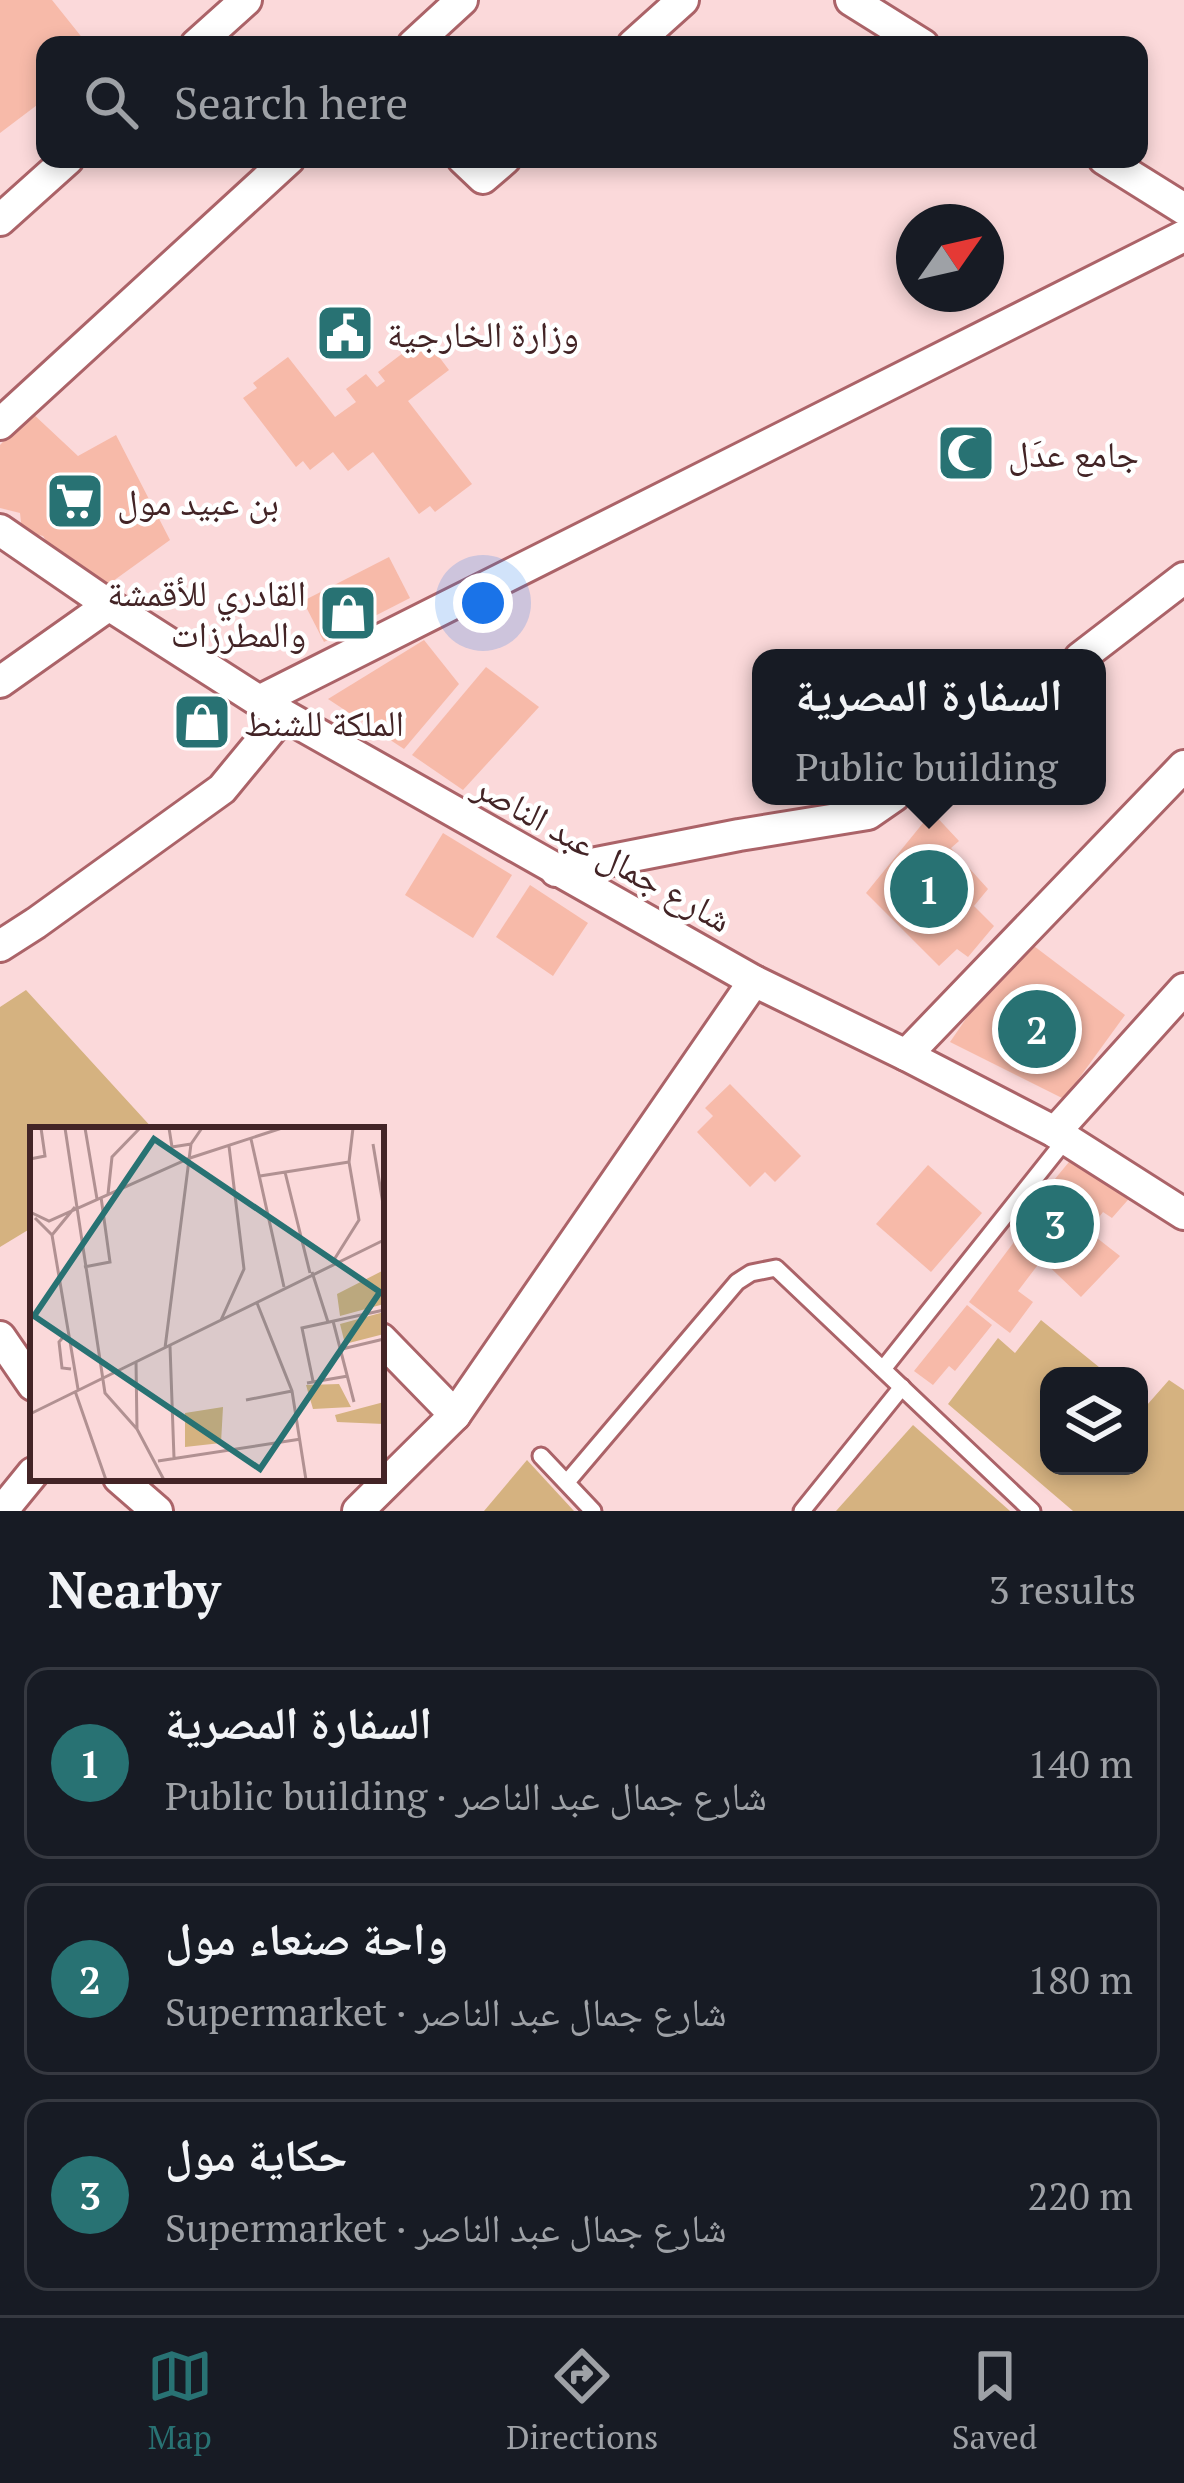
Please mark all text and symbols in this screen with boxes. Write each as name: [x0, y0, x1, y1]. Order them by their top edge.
search box: [36, 36, 1148, 168]
icon: search: [78, 69, 144, 135]
text: Search here: [174, 72, 408, 132]
north arrow: [896, 204, 1004, 312]
public building icon: وزارة الخارجية: [314, 302, 376, 364]
place label: وزارة الخارجية: [387, 310, 579, 357]
mosque icon: جامع عدَل: [935, 422, 997, 484]
place label: جامع عدَل: [1008, 430, 1139, 477]
supermarket icon: بن عبيد مول: [44, 470, 106, 532]
place label: بن عبيد مول: [117, 478, 279, 525]
place label: القادري للأقمشة والمطرزات: [107, 569, 306, 657]
your location: [453, 573, 513, 633]
shop icon: القادري للأقمشة والمطرزات: [317, 582, 379, 644]
popup: [752, 649, 1106, 805]
text: السفارة المصرية: [795, 664, 1063, 724]
shop icon: الملكة للشنط: [171, 691, 233, 753]
place label: الملكة للشنط: [244, 699, 404, 746]
text: Public building: [795, 740, 1058, 792]
street label: شارع جمال عبد الناصر: [465, 761, 740, 942]
pin: 1: [890, 844, 968, 934]
pin: 2: [998, 984, 1076, 1074]
inset map: [30, 1127, 384, 1481]
pin: 3: [1016, 1179, 1094, 1269]
map controls: [1040, 1367, 1148, 1475]
button: layers: [1040, 1367, 1148, 1475]
text: Nearby: [48, 1555, 221, 1623]
text: 3 results: [989, 1563, 1136, 1615]
text: السفارة المصرية: [165, 1692, 432, 1752]
text: 1: [79, 1737, 101, 1789]
text: 140 m: [1028, 1737, 1133, 1789]
text: Public building · شارع جمال عبد الناصر: [165, 1769, 767, 1821]
text: واحة صنعاء مول: [165, 1908, 448, 1968]
text: 2: [79, 1953, 101, 2005]
text: 180 m: [1028, 1953, 1133, 2005]
text: Supermarket · شارع جمال عبد الناصر: [165, 1985, 727, 2037]
text: حكاية مول: [165, 2124, 348, 2184]
text: 3: [79, 2169, 101, 2221]
text: 220 m: [1028, 2169, 1133, 2221]
text: Supermarket · شارع جمال عبد الناصر: [165, 2201, 727, 2253]
tab: Map: [147, 2343, 213, 2458]
tab: Directions: [506, 2343, 658, 2458]
tab: Saved: [952, 2343, 1037, 2458]

